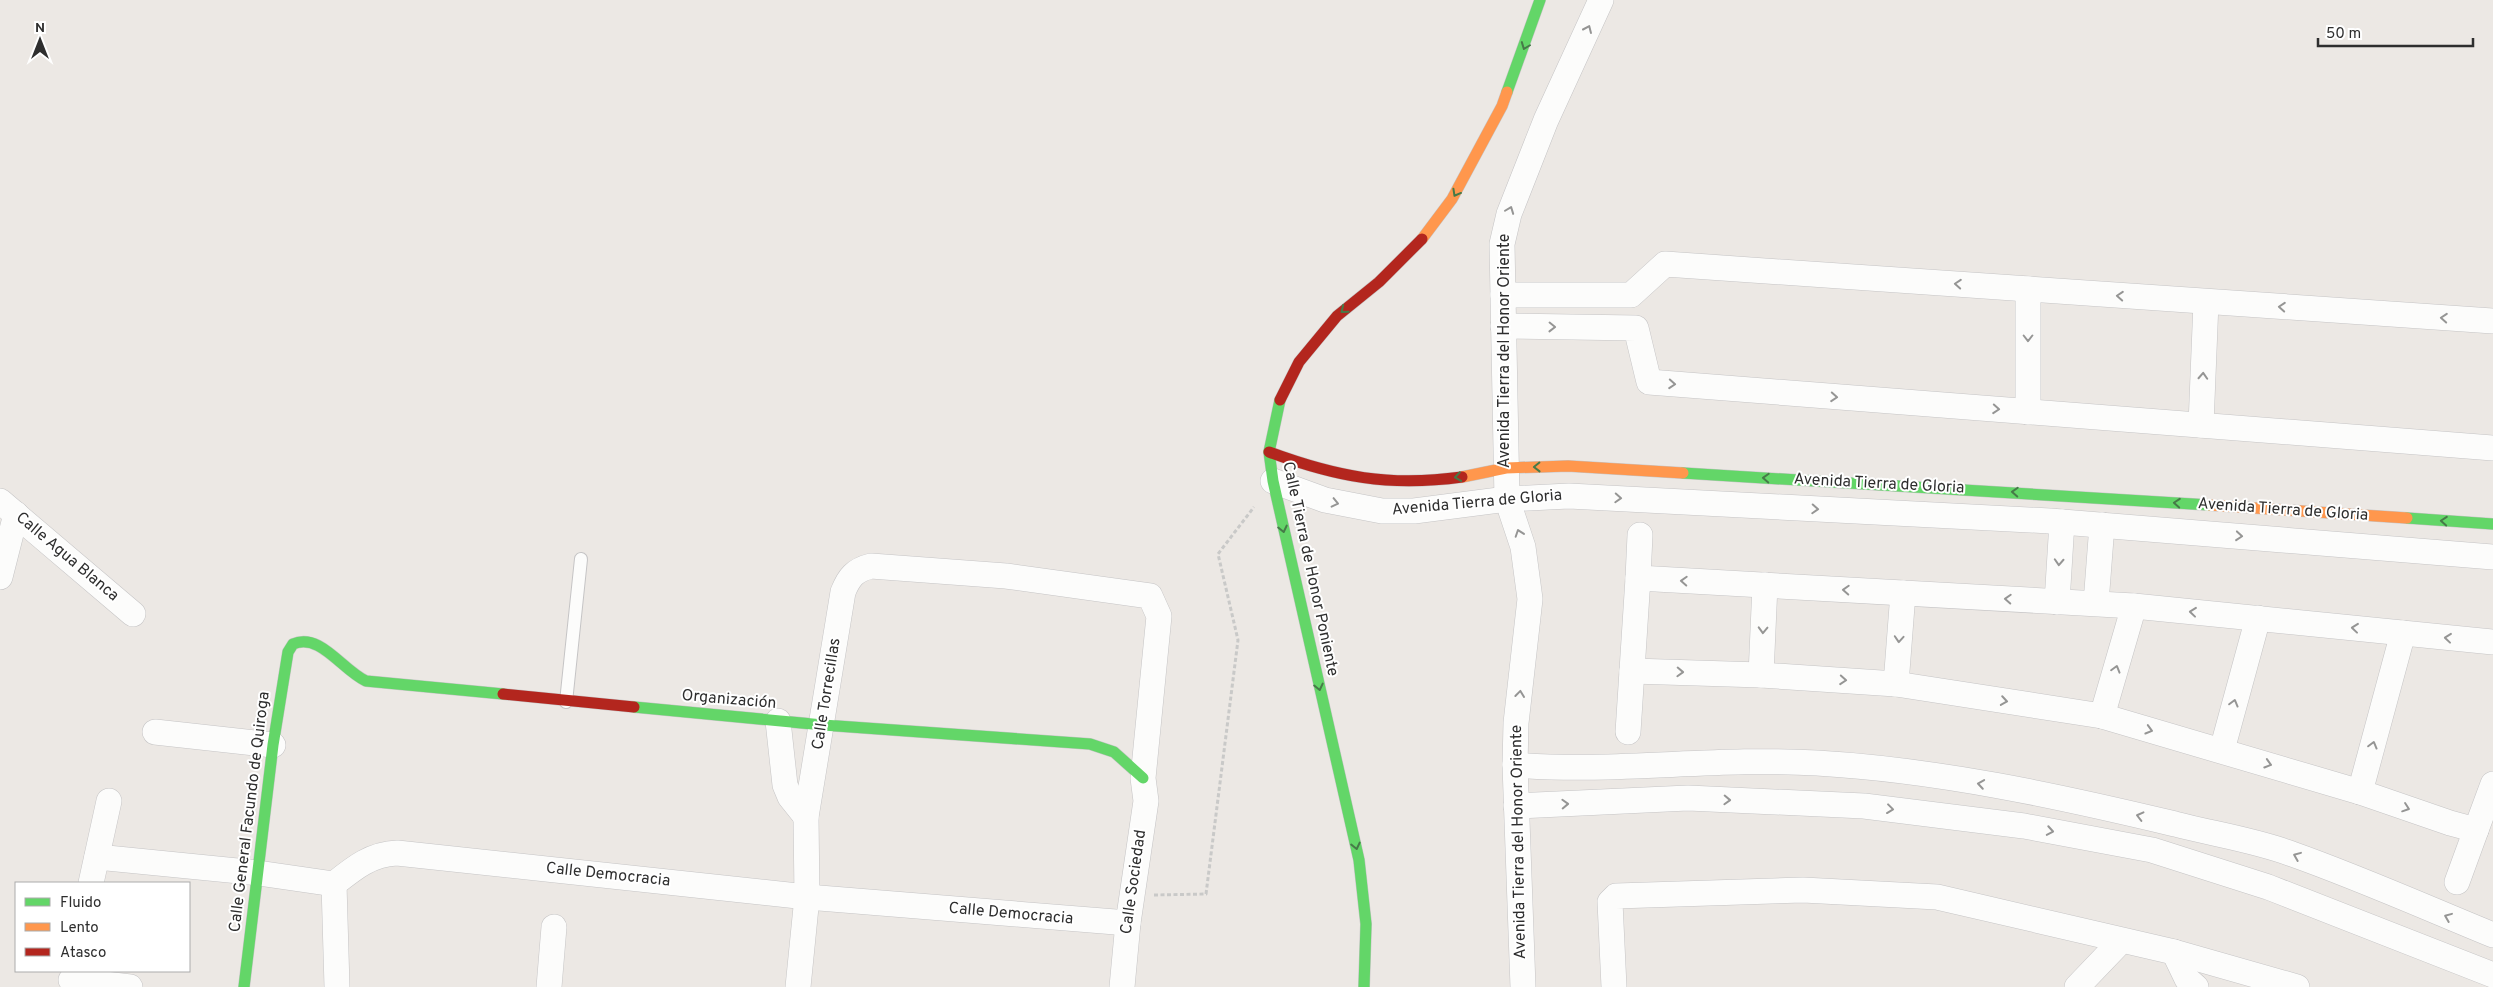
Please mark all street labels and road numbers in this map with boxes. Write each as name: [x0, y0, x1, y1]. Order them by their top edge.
street label: Avenida Tierra del Honor Oriente: [1495, 234, 1515, 468]
street label: Calle Tierra de Honor Poniente: [1277, 460, 1343, 678]
street label: Avenida Tierra de Gloria: [1793, 470, 1965, 498]
street label: Avenida Tierra de Gloria: [1391, 486, 1563, 520]
street label: Avenida Tierra de Gloria: [2197, 494, 2369, 526]
street label: Calle Agua Blanca: [11, 508, 123, 606]
street label: Calle Torrecillas: [808, 637, 846, 751]
street label: Organización: [681, 686, 777, 714]
street label: Calle General Facundo de Quiroga: [225, 690, 275, 934]
street label: Avenida Tierra del Honor Oriente: [1507, 725, 1531, 959]
street label: Calle Sociedad: [1117, 828, 1151, 936]
street label: Calle Democracia: [545, 859, 671, 891]
street label: Calle Democracia: [948, 899, 1074, 929]

